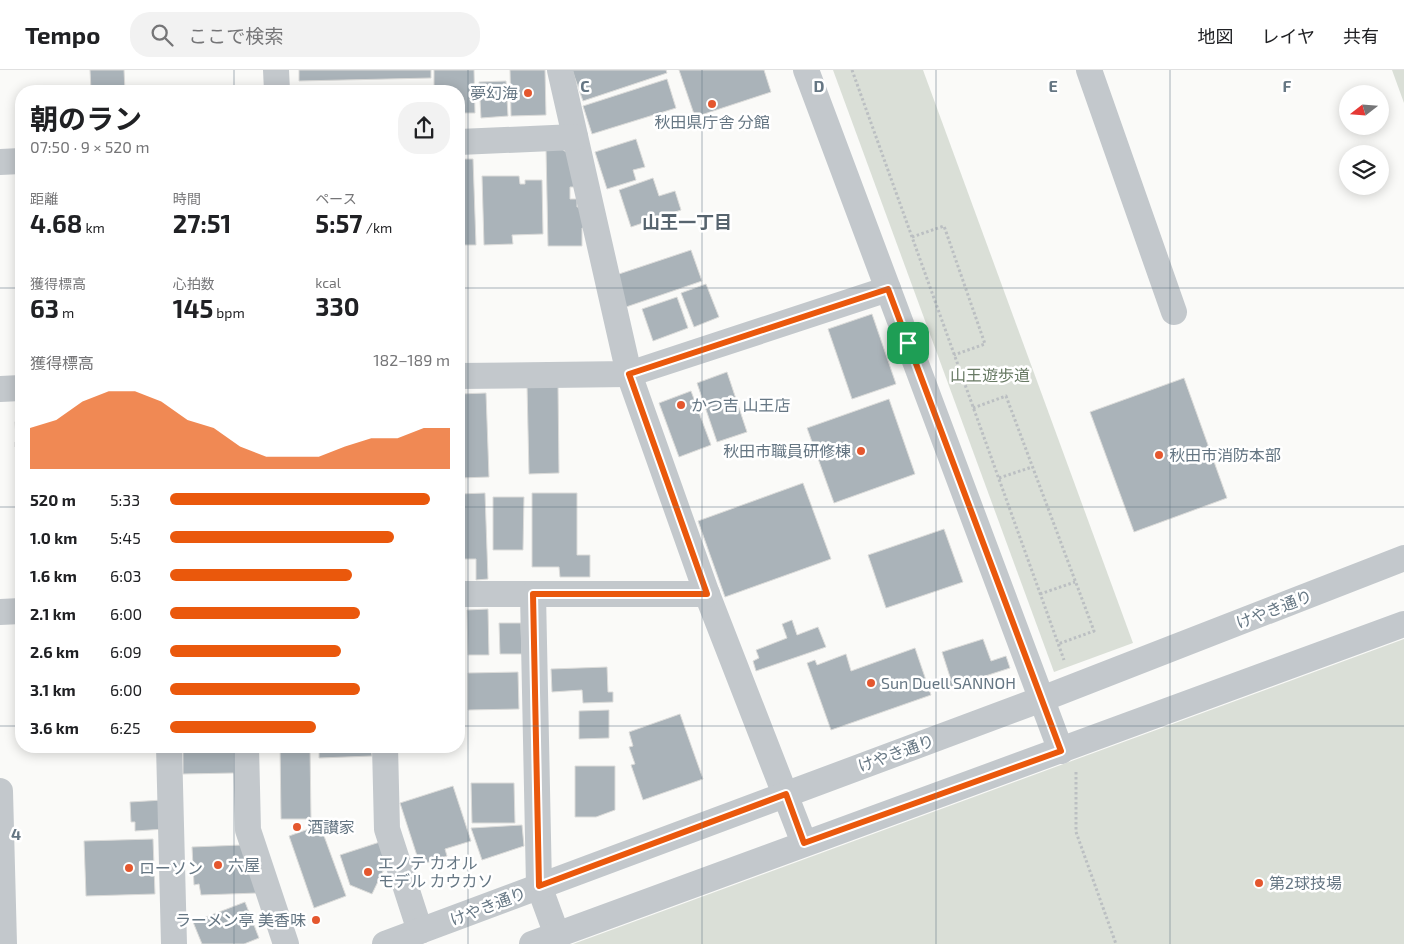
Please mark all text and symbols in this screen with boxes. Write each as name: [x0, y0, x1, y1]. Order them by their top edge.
search box: [130, 12, 480, 57]
text: Tempo: [25, 20, 100, 49]
icon: search: [148, 21, 176, 49]
text: ここで検索: [188, 24, 283, 47]
text: 地図: [1198, 25, 1234, 47]
text: レイヤ: [1262, 25, 1315, 47]
text: 共有: [1343, 25, 1379, 47]
text: C: [580, 76, 590, 95]
text: D: [814, 76, 825, 95]
text: E: [1048, 76, 1058, 95]
text: F: [1283, 76, 1292, 95]
place label: 夢幻海: [470, 83, 518, 102]
north arrow: [1339, 85, 1389, 135]
map controls: [1339, 85, 1389, 195]
marker: 夢幻海: [522, 87, 534, 99]
marker: 秋田県庁舎 分館: [706, 98, 718, 110]
text: 朝のラン: [30, 101, 142, 135]
button: share: [398, 102, 450, 154]
place label: 秋田県庁舎 分館: [654, 112, 770, 131]
text: 07:50 · 9 × 520 m: [30, 137, 150, 156]
button: layers: [1339, 145, 1389, 195]
text: 距離: [30, 190, 58, 207]
text: 時間: [173, 190, 201, 207]
text: ペース: [315, 190, 357, 207]
text: 4.68: [30, 208, 82, 238]
text: 27:51: [173, 208, 231, 238]
text: 5:57: [315, 208, 363, 238]
district label: 山王一丁目: [642, 211, 732, 233]
text: km: [82, 219, 105, 236]
text: /km: [363, 219, 392, 236]
text: kcal: [315, 274, 341, 291]
text: 獲得標高: [30, 275, 86, 292]
text: 心拍数: [173, 275, 215, 292]
text: 330: [315, 291, 359, 321]
text: 63: [30, 293, 59, 323]
text: 145: [173, 293, 213, 323]
text: m: [59, 304, 74, 321]
text: bpm: [213, 304, 245, 321]
pin: [887, 322, 929, 364]
icon: arrive: [894, 329, 922, 357]
text: 182–189 m: [373, 350, 450, 369]
text: 獲得標高: [30, 353, 94, 372]
park label: 山王遊歩道: [950, 365, 1030, 384]
place label: かつ吉 山王店: [691, 395, 791, 414]
marker: かつ吉 山王店: [675, 399, 687, 411]
place label: 秋田市職員研修棟: [723, 441, 851, 460]
marker: 秋田市職員研修棟: [855, 445, 867, 457]
place label: 秋田市消防本部: [1169, 445, 1281, 464]
marker: 秋田市消防本部: [1153, 449, 1165, 461]
text: 520 m: [30, 490, 76, 509]
text: 5:33: [110, 490, 140, 509]
text: 1.0 km: [30, 528, 77, 547]
text: 5:45: [110, 528, 141, 547]
text: 1.6 km: [30, 566, 77, 585]
text: 6:03: [110, 566, 141, 585]
street label: けやき通り: [1233, 585, 1315, 632]
text: 2.1 km: [30, 604, 76, 623]
text: 6:00: [110, 604, 142, 623]
text: 2.6 km: [30, 642, 79, 661]
text: 6:09: [110, 642, 142, 661]
place label: Sun Duell SANNOH: [881, 673, 1016, 692]
marker: Sun Duell SANNOH: [865, 677, 877, 689]
text: 3.1 km: [30, 680, 76, 699]
text: 6:00: [110, 680, 142, 699]
text: 3.6 km: [30, 718, 79, 737]
text: 6:25: [110, 718, 141, 737]
street label: けやき通り: [855, 730, 937, 775]
place label: 酒讃家: [307, 817, 355, 836]
marker: 酒讃家: [291, 821, 303, 833]
text: 4: [11, 824, 21, 843]
place label: エノテ カオル モデル カウカソ: [378, 853, 494, 890]
place label: 六屋: [228, 855, 260, 874]
place label: ローソン: [139, 858, 203, 877]
marker: 六屋: [212, 859, 224, 871]
marker: ローソン: [123, 862, 135, 874]
marker: エノテ カオル モデル カウカソ: [362, 866, 374, 878]
place label: 第2球技場: [1269, 873, 1342, 892]
marker: 第2球技場: [1253, 877, 1265, 889]
street label: けやき通り: [447, 882, 529, 929]
place label: ラーメン亭 美香味: [175, 910, 306, 929]
marker: ラーメン亭 美香味: [310, 914, 322, 926]

